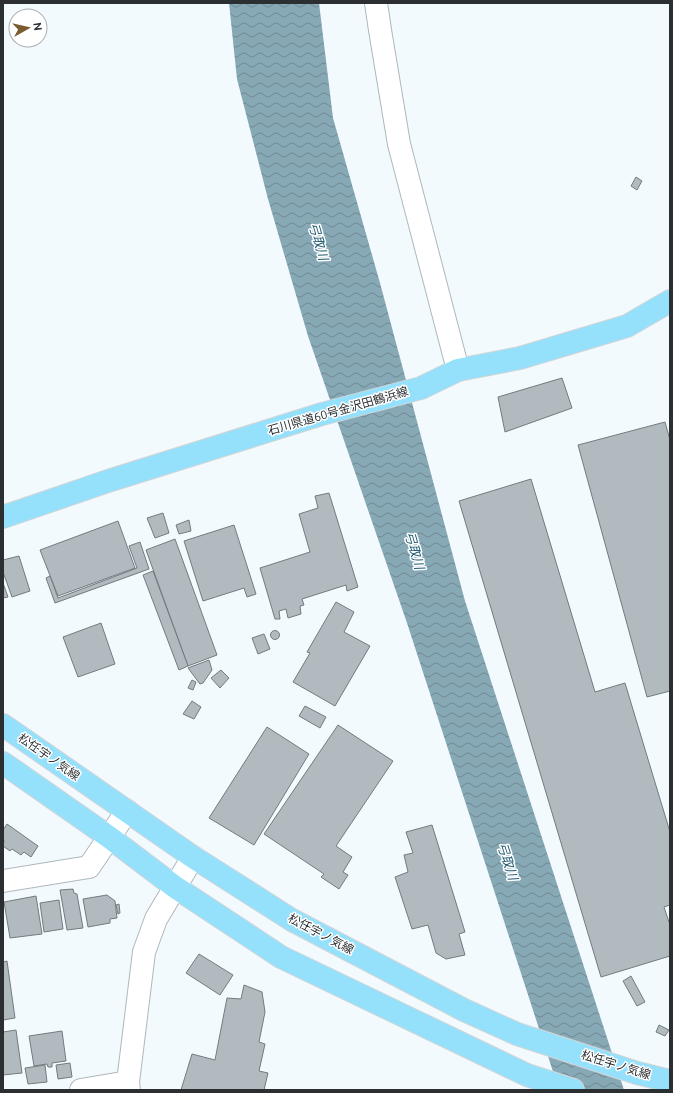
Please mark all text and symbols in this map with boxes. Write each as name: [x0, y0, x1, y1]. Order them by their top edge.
north arrow: [8, 8, 48, 48]
text: N: [31, 22, 44, 32]
water label: 弓取川: [307, 220, 332, 264]
street label: 石川県道60号金沢田鶴浜線: [266, 384, 410, 437]
water label: 弓取川: [403, 529, 428, 573]
street label: 松任宇ノ気線: [16, 731, 83, 783]
water label: 弓取川: [495, 840, 521, 884]
street label: 松任宇ノ気線: [286, 911, 356, 956]
street label: 松任宇ノ気線: [580, 1048, 652, 1081]

